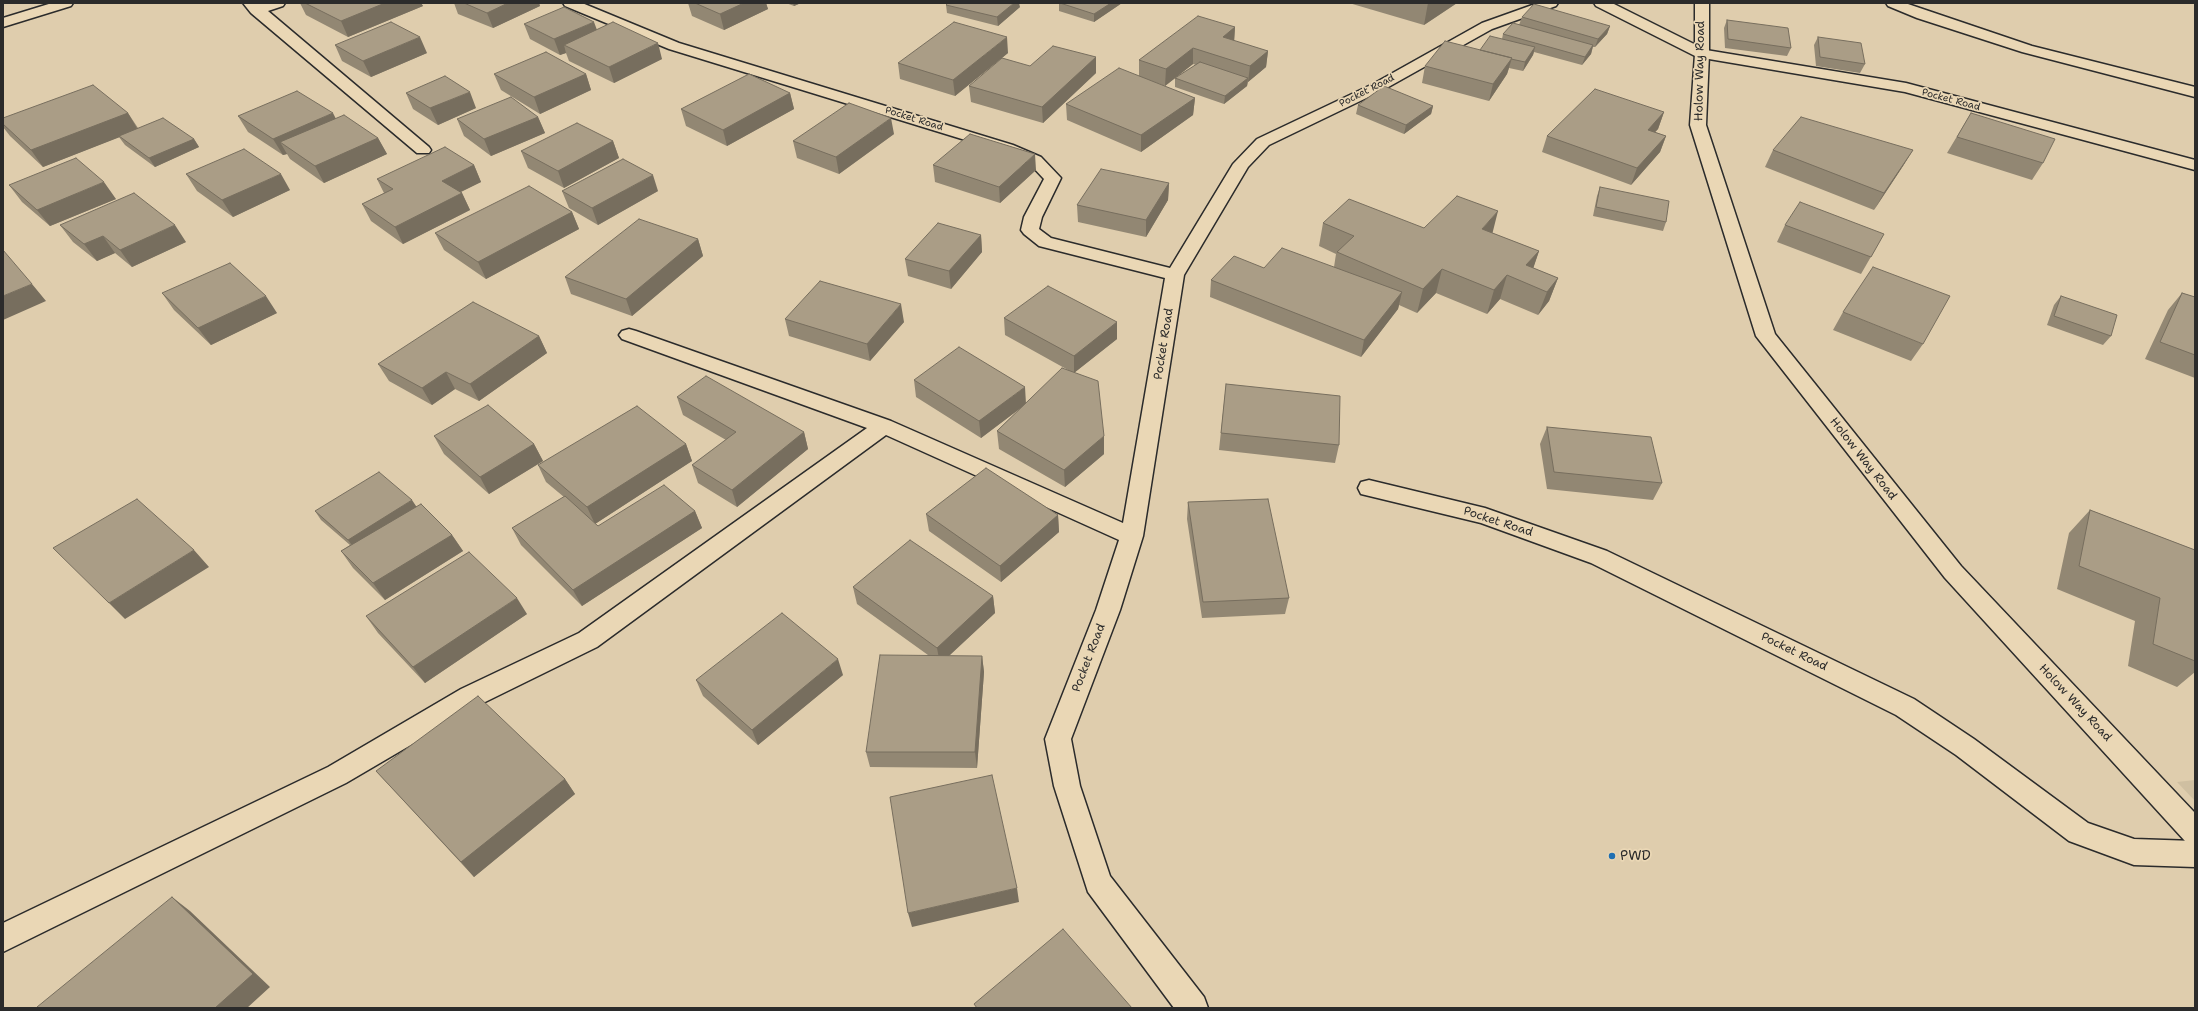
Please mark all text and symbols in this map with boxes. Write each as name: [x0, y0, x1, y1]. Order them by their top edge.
street label: Holow Way Road: [1692, 21, 1708, 121]
street label: Pocket Road: [1337, 72, 1397, 110]
street label: Pocket Road: [1920, 86, 1982, 114]
street label: Pocket Road: [883, 104, 945, 134]
street label: Pocket Road: [1151, 307, 1177, 381]
street label: Holow Way Road: [1826, 415, 1900, 503]
street label: Pocket Road: [1461, 504, 1535, 540]
street label: Pocket Road: [1069, 622, 1109, 694]
street label: Pocket Road: [1758, 630, 1830, 674]
street label: Holow Way Road: [2035, 661, 2115, 745]
place label: PWD: [1620, 848, 1651, 864]
marker: PWD: [1607, 851, 1617, 861]

